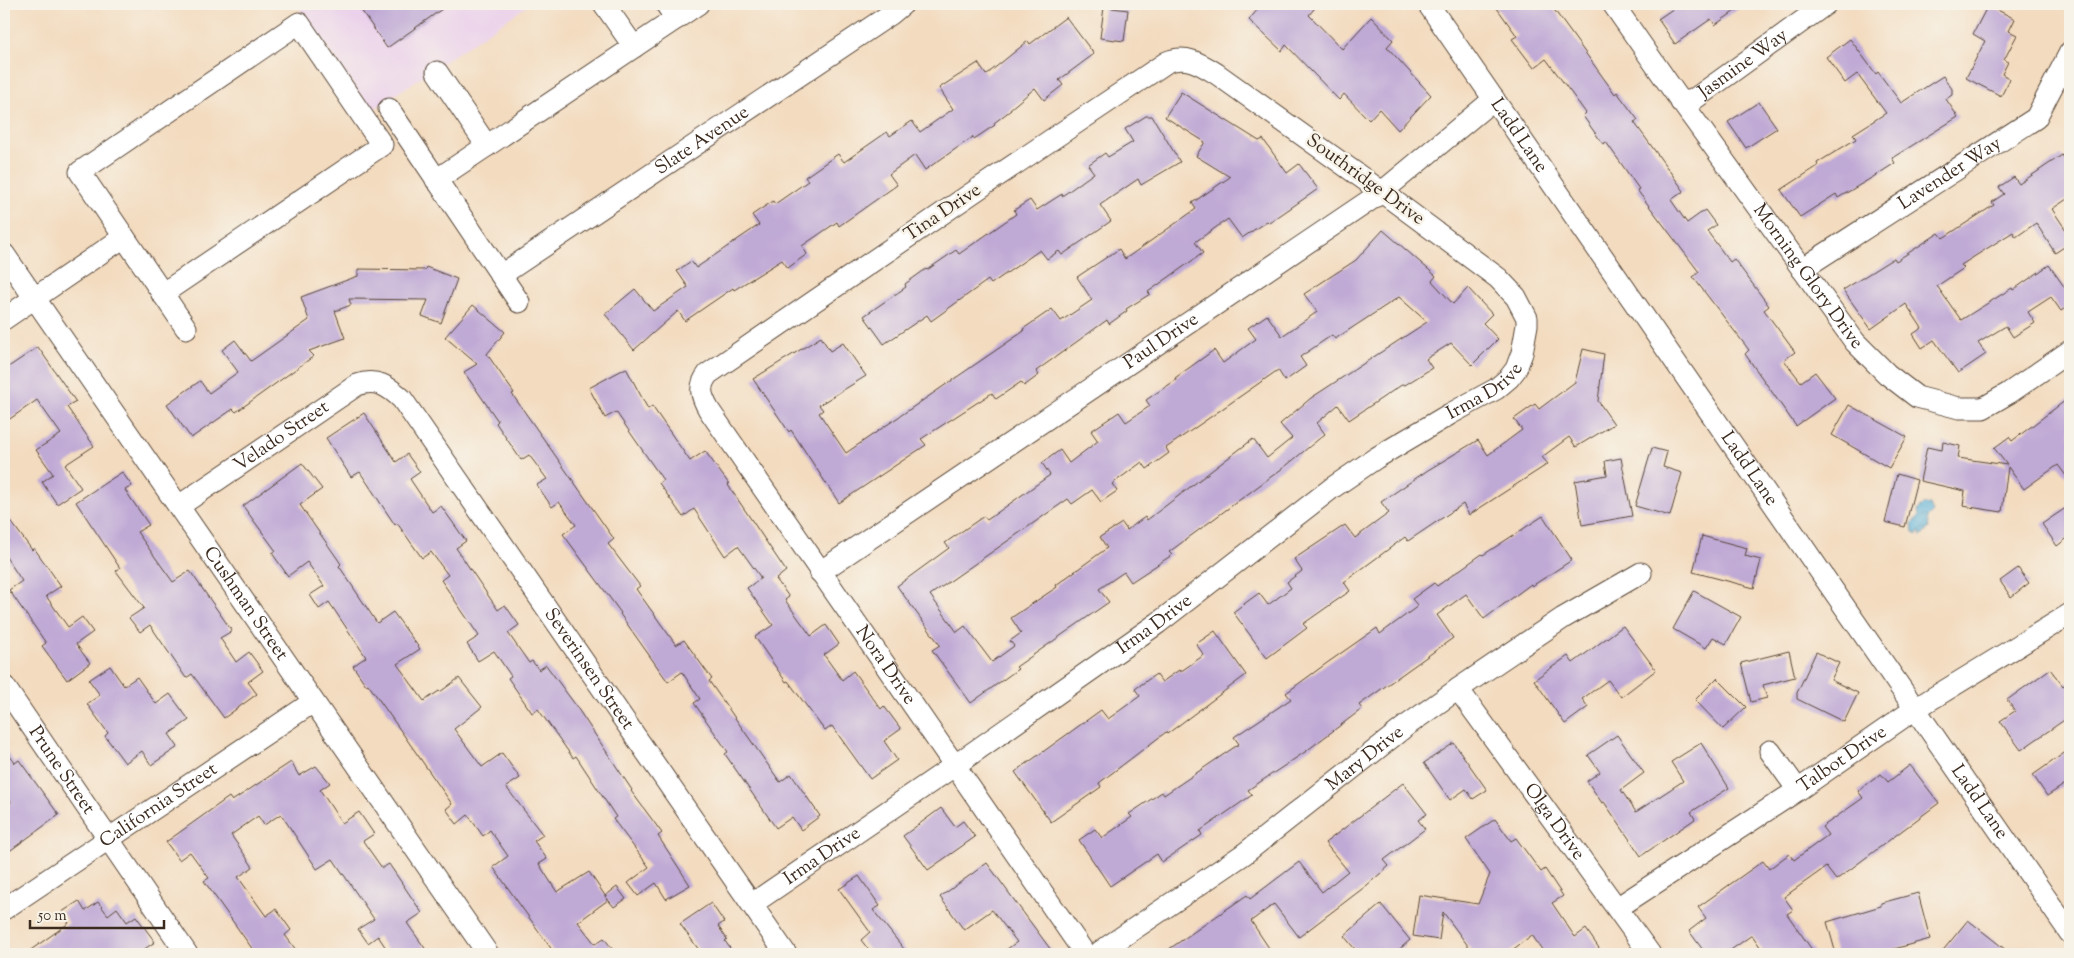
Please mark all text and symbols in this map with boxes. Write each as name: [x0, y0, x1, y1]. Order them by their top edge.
street label: Jasmine Way: [1692, 22, 1794, 106]
street label: Ladd Lane: [1484, 93, 1554, 179]
street label: Slate Avenue: [650, 99, 755, 182]
street label: Southridge Drive: [1300, 128, 1430, 232]
street label: Lavender Way: [1893, 130, 2007, 217]
street label: Tina Drive: [899, 177, 987, 249]
street label: Morning Glory Drive: [1746, 198, 1869, 356]
street label: Paul Drive: [1119, 306, 1204, 376]
street label: Irma Drive: [1442, 360, 1530, 427]
street label: Velado Street: [228, 394, 335, 478]
street label: Ladd Lane: [1714, 426, 1785, 512]
street label: Cushman Street: [197, 541, 295, 667]
street label: Irma Drive: [1111, 588, 1198, 661]
street label: Severinsen Street: [537, 603, 641, 736]
street label: Nora Drive: [848, 620, 923, 711]
street label: Mary Drive: [1320, 719, 1410, 798]
street label: Talbot Drive: [1792, 719, 1892, 800]
street label: Prune Street: [22, 721, 102, 820]
street label: California Street: [94, 756, 223, 855]
street label: Ladd Lane: [1944, 759, 2015, 845]
street label: Olga Drive: [1517, 778, 1591, 866]
street label: Irma Drive: [778, 820, 866, 892]
scale bar: [30, 898, 164, 930]
text: 50 m: [37, 906, 67, 927]

